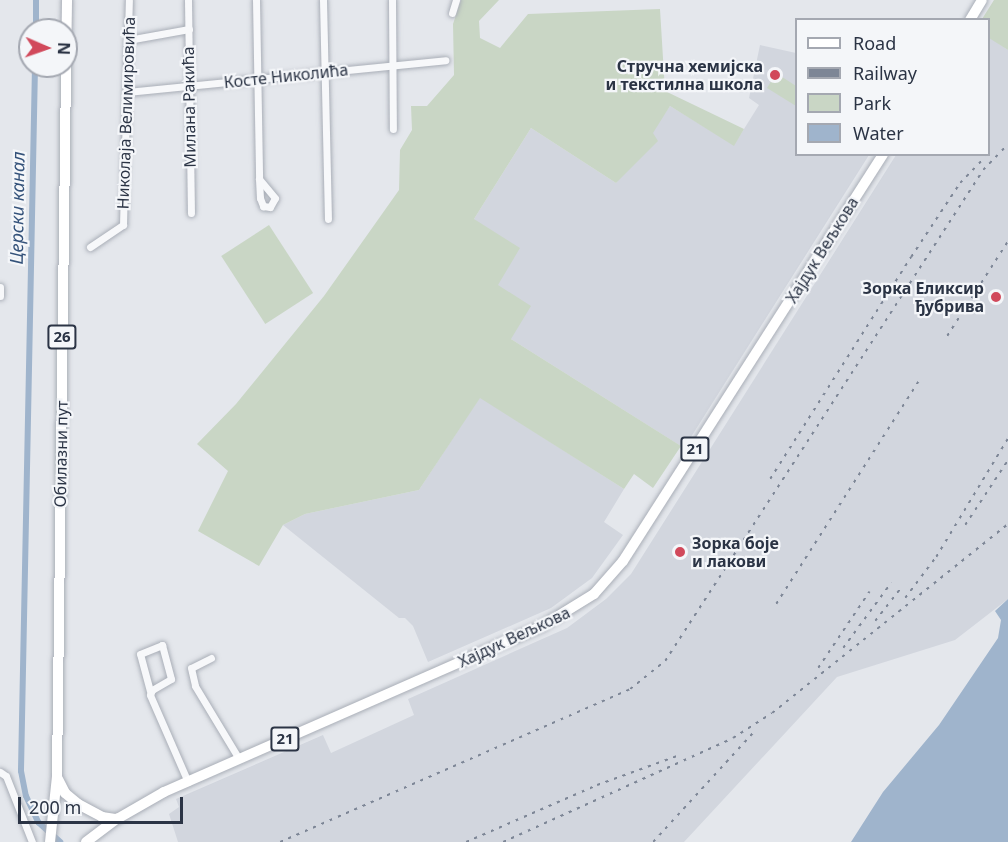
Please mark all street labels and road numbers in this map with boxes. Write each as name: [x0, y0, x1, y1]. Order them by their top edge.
street label: Николаја Велимировића: [113, 16, 139, 210]
street label: Милана Ракића: [178, 46, 200, 168]
street label: Косте Николића: [223, 60, 349, 92]
street label: Хајдук Вељкова: [782, 193, 862, 307]
road number: 26: [47, 325, 77, 349]
street label: Обилазни пут: [50, 400, 72, 508]
road number: 21: [680, 437, 710, 461]
street label: Хајдук Вељкова: [455, 603, 573, 671]
road number: 21: [270, 727, 300, 751]

